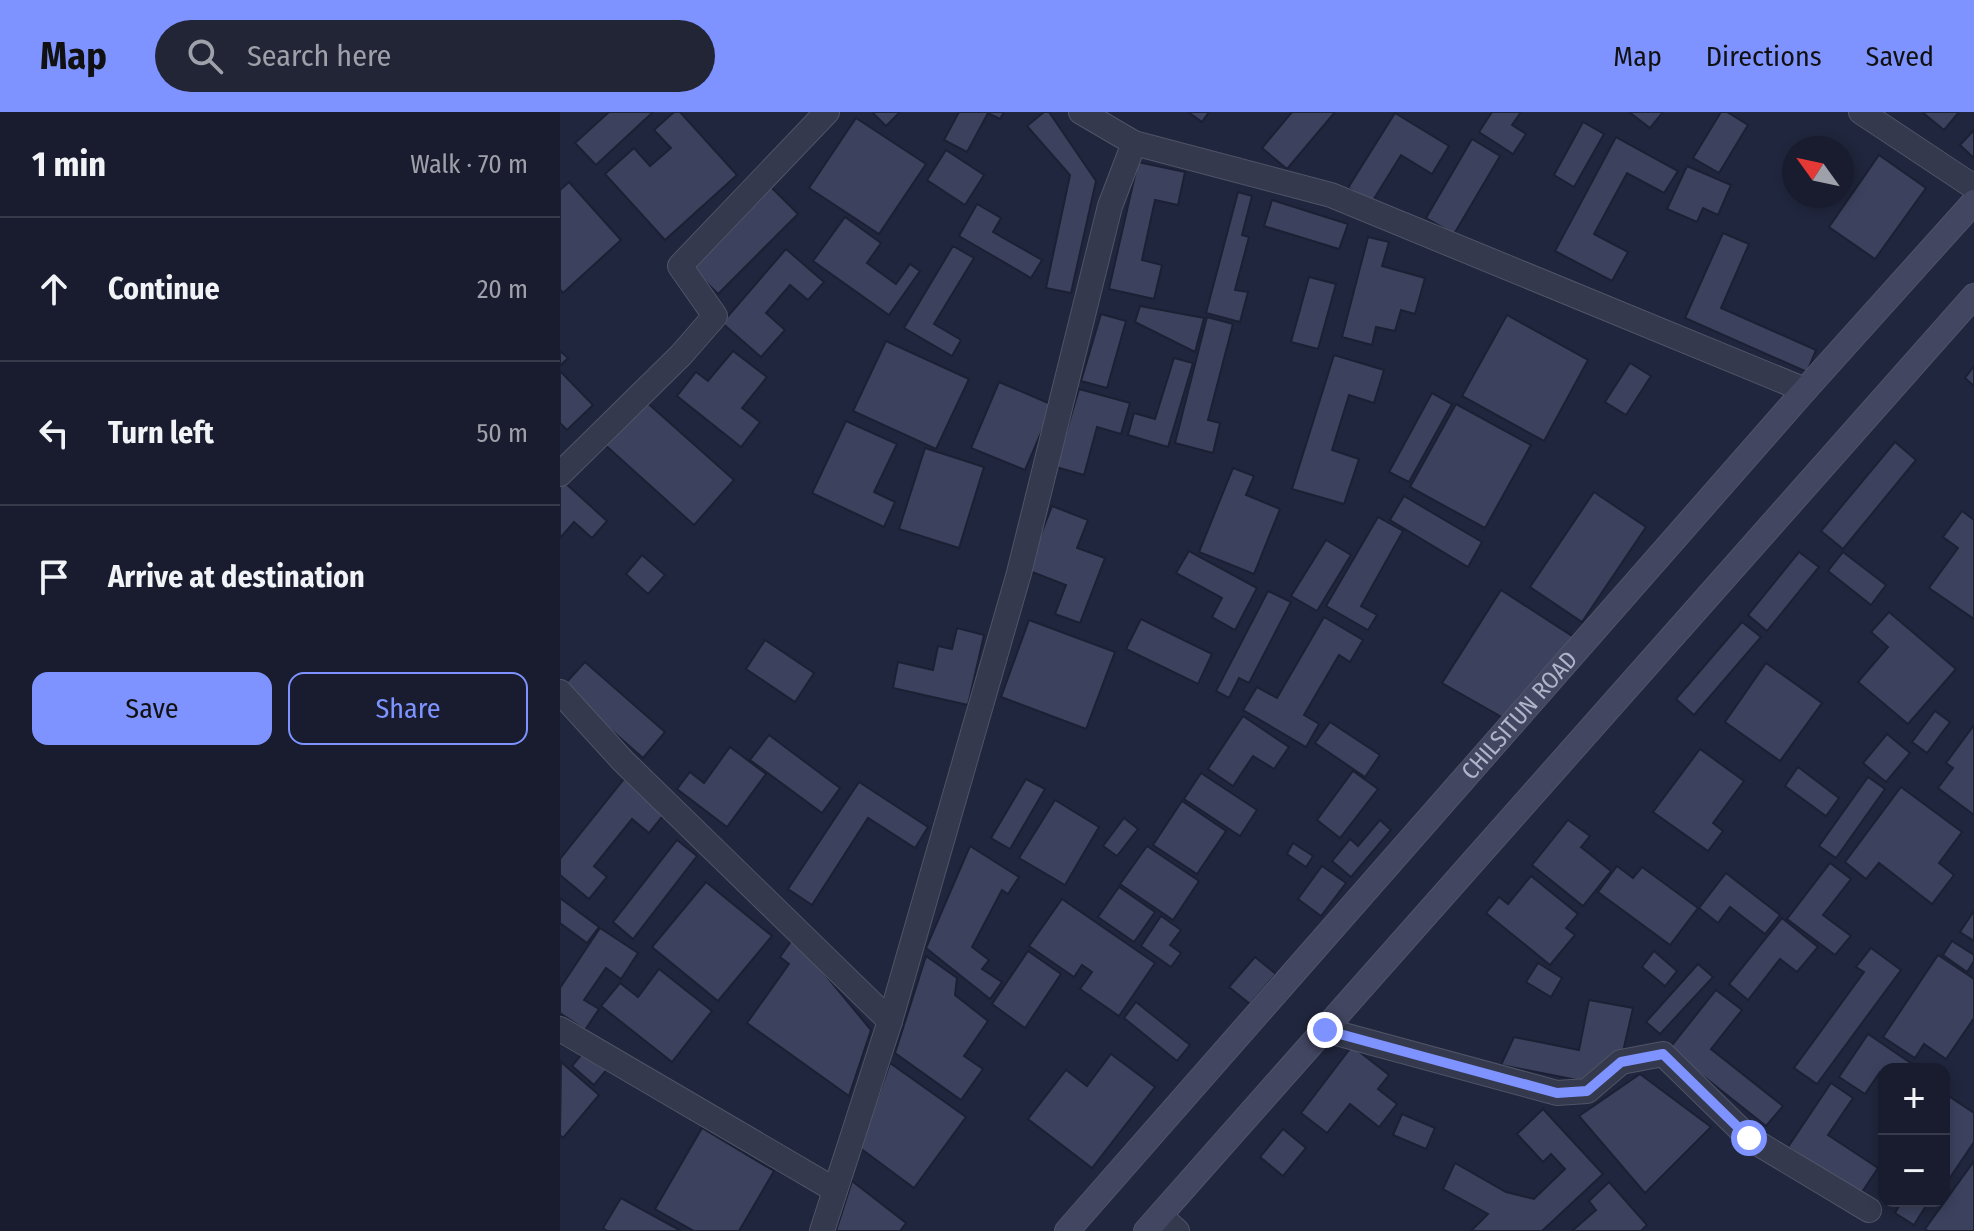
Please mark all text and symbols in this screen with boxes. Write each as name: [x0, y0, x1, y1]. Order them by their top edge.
search box: [155, 20, 715, 92]
text: Map: [40, 33, 107, 79]
icon: search: [183, 34, 227, 78]
text: Search here: [247, 38, 391, 74]
text: Map: [1613, 40, 1662, 73]
text: Directions: [1706, 40, 1822, 73]
text: Saved: [1866, 40, 1934, 73]
north arrow: [1782, 136, 1854, 208]
text: 1 min: [32, 144, 106, 185]
text: Walk · 70 m: [410, 149, 528, 180]
icon: ahead: [32, 267, 76, 311]
text: Continue: [108, 271, 220, 307]
text: 20 m: [477, 274, 528, 305]
icon: left: [32, 411, 76, 455]
text: Turn left: [108, 415, 214, 451]
text: 50 m: [476, 418, 528, 449]
icon: arrive: [32, 555, 76, 599]
text: Arrive at destination: [108, 559, 365, 595]
street label: CHILSITUN ROAD: [1456, 646, 1583, 785]
button: Save: [32, 672, 272, 745]
button: Share: [288, 672, 528, 745]
route end: [1307, 1012, 1343, 1048]
map controls: [1878, 1063, 1950, 1207]
button: +: [1878, 1063, 1950, 1135]
route start: [1731, 1120, 1767, 1156]
button: −: [1878, 1135, 1950, 1207]

